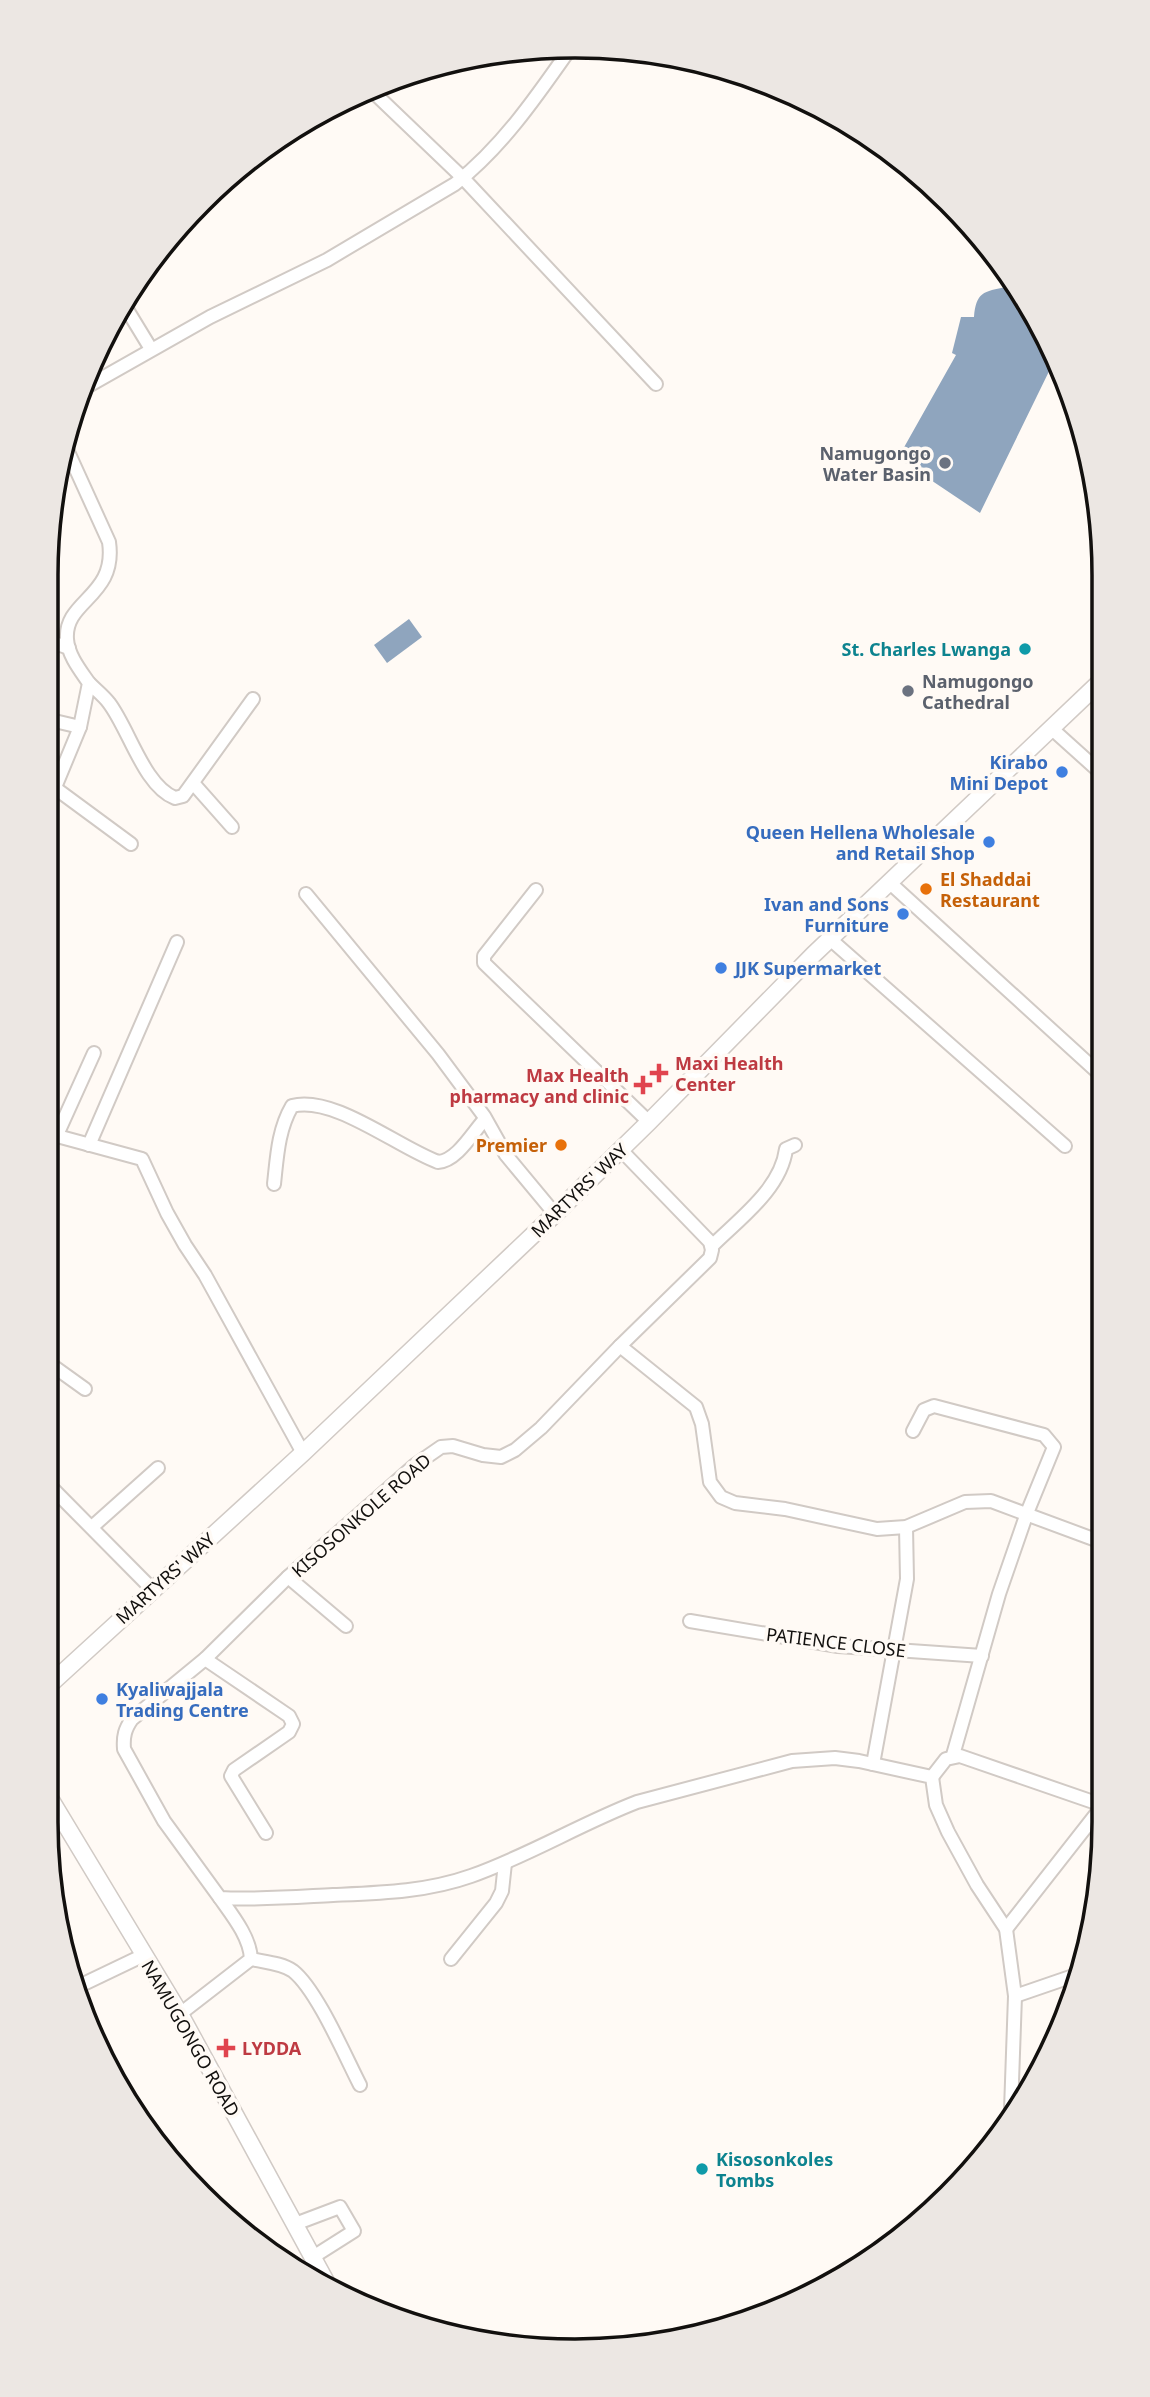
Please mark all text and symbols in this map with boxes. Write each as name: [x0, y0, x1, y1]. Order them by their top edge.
place label: Namugongo Water Basin: [819, 441, 931, 486]
marker: Namugongo Water Basin: [937, 455, 953, 471]
place label: St. Charles Lwanga: [842, 637, 1011, 661]
marker: St. Charles Lwanga: [1017, 641, 1033, 657]
place label: Namugongo Cathedral: [922, 669, 1034, 714]
marker: Namugongo Cathedral: [900, 683, 916, 699]
place label: Kirabo Mini Depot: [950, 750, 1048, 795]
marker: Kirabo Mini Depot: [1054, 764, 1070, 780]
place label: Queen Hellena Wholesale and Retail Shop: [746, 820, 975, 865]
marker: Queen Hellena Wholesale and Retail Shop: [981, 834, 997, 850]
place label: El Shaddai Restaurant: [940, 867, 1040, 912]
marker: El Shaddai Restaurant: [918, 881, 934, 897]
place label: Ivan and Sons Furniture: [764, 892, 889, 937]
marker: Ivan and Sons Furniture: [895, 906, 911, 922]
place label: JJK Supermarket: [733, 956, 882, 980]
marker: JJK Supermarket: [713, 960, 729, 976]
place label: Maxi Health Center: [675, 1051, 783, 1096]
place label: Max Health pharmacy and clinic: [450, 1063, 629, 1108]
marker: Maxi Health Center: [649, 1063, 669, 1083]
marker: Max Health pharmacy and clinic: [635, 1077, 651, 1093]
place label: Premier: [476, 1133, 547, 1157]
street label: MARTYRS' WAY: [525, 1137, 633, 1242]
marker: Premier: [553, 1137, 569, 1153]
street label: KISOSONKOLE ROAD: [286, 1448, 436, 1582]
street label: MARTYRS' WAY: [110, 1527, 220, 1629]
street label: PATIENCE CLOSE: [765, 1622, 907, 1662]
place label: Kyaliwajjala Trading Centre: [116, 1677, 249, 1722]
marker: Kyaliwajjala Trading Centre: [94, 1691, 110, 1707]
street label: NAMUGONGO ROAD: [136, 1955, 246, 2121]
place label: LYDDA: [242, 2036, 302, 2060]
marker: LYDDA: [216, 2038, 236, 2058]
place label: Kisosonkoles Tombs: [716, 2147, 833, 2192]
marker: Kisosonkoles Tombs: [694, 2161, 710, 2177]

